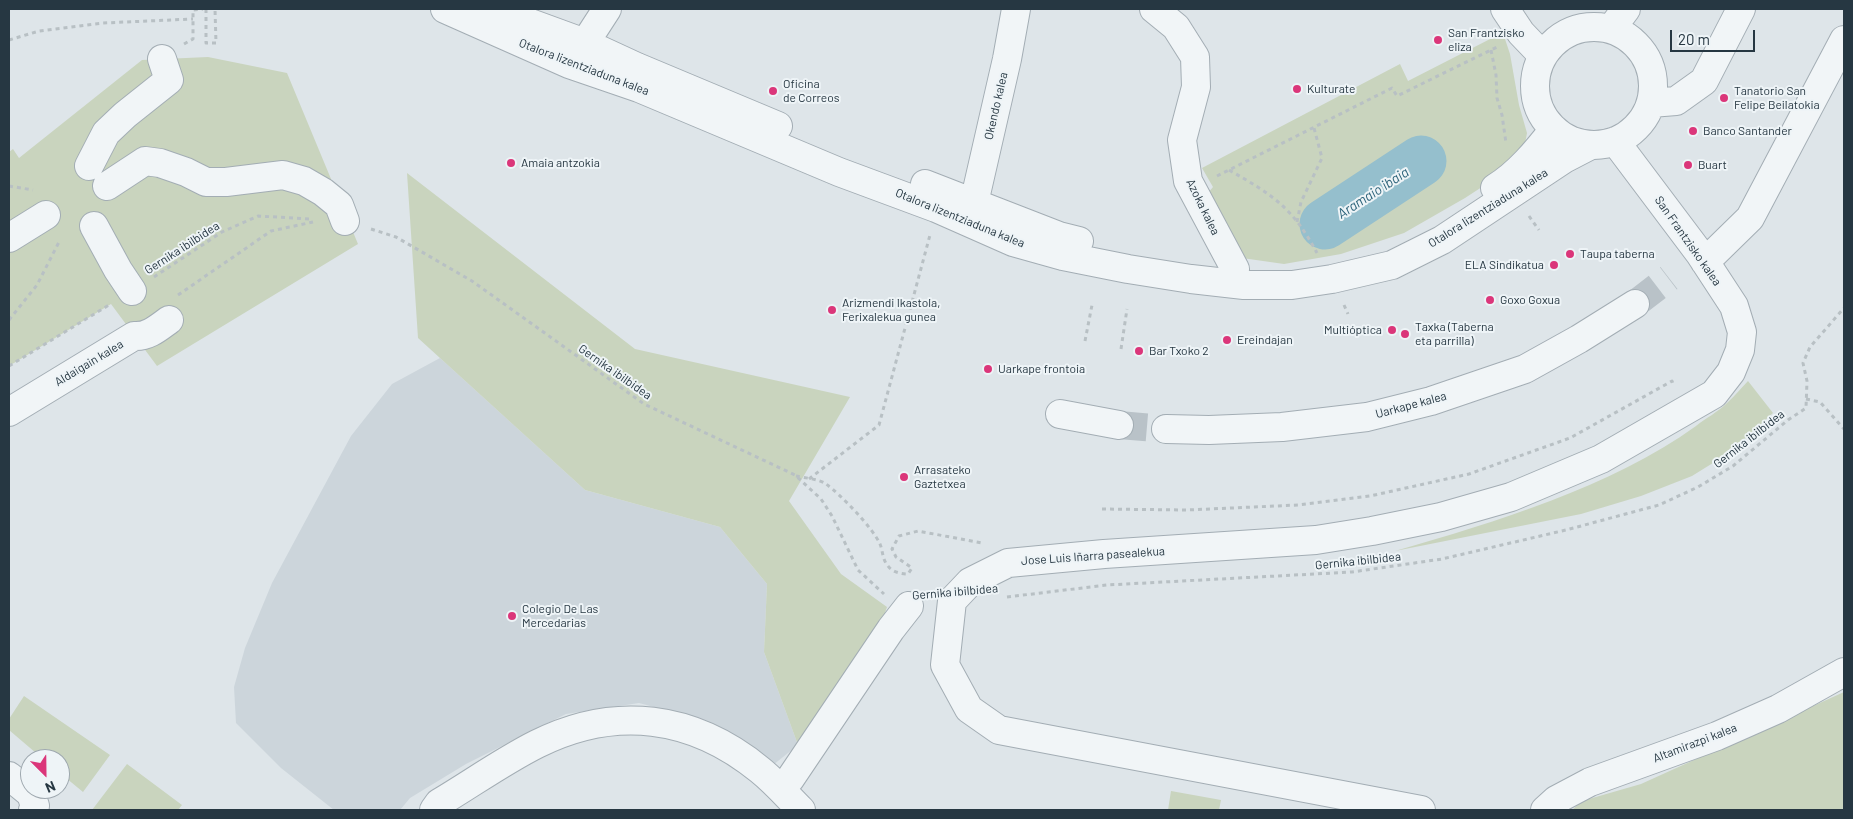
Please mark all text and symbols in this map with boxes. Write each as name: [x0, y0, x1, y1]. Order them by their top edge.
scale bar: [1673, 20, 1758, 52]
place label: San Frantzisko eliza: [1448, 26, 1524, 54]
text: 20 m: [1678, 30, 1710, 48]
marker: San Frantzisko eliza: [1432, 34, 1444, 46]
street label: Otalora lizentziaduna kalea: [517, 35, 651, 99]
street label: Okendo kalea: [981, 71, 1011, 141]
place label: Oficina de Correos: [783, 77, 840, 105]
place label: Kulturate: [1307, 82, 1355, 96]
marker: Kulturate: [1291, 83, 1303, 95]
place label: Tanatorio San Felipe Beilatokia: [1734, 84, 1820, 112]
marker: Oficina de Correos: [767, 85, 779, 97]
marker: Tanatorio San Felipe Beilatokia: [1718, 92, 1730, 104]
place label: Banco Santander: [1703, 124, 1792, 138]
marker: Banco Santander: [1687, 125, 1699, 137]
place label: Amaia antzokia: [521, 156, 600, 170]
marker: Amaia antzokia: [505, 157, 517, 169]
place label: Buart: [1698, 158, 1727, 172]
marker: Buart: [1682, 159, 1694, 171]
water label: Aramaio ibaia: [1334, 164, 1412, 222]
street label: Otalora lizentziaduna kalea: [1426, 165, 1550, 251]
street label: Azoka kalea: [1183, 176, 1223, 238]
street label: Otalora lizentziaduna kalea: [893, 185, 1027, 251]
street label: San Frantzisko kalea: [1652, 193, 1724, 289]
street label: Gernika ibilbidea: [142, 219, 222, 277]
place label: Taupa taberna: [1580, 247, 1655, 261]
marker: Taupa taberna: [1564, 248, 1576, 260]
place label: ELA Sindikatua: [1465, 258, 1544, 272]
marker: ELA Sindikatua: [1548, 259, 1560, 271]
place label: Goxo Goxua: [1500, 293, 1560, 307]
marker: Goxo Goxua: [1484, 294, 1496, 306]
place label: Arizmendi Ikastola, Ferixalekua gunea: [842, 296, 940, 324]
marker: Arizmendi Ikastola, Ferixalekua gunea: [826, 304, 838, 316]
place label: Taxka (Taberna eta parrilla): [1415, 320, 1494, 348]
place label: Multióptica: [1324, 323, 1382, 337]
marker: Multióptica: [1386, 324, 1398, 336]
marker: Taxka (Taberna eta parrilla): [1399, 328, 1411, 340]
place label: Ereindajan: [1237, 333, 1293, 347]
marker: Ereindajan: [1221, 334, 1233, 346]
street label: Aldaigain kalea: [52, 337, 126, 389]
street label: Gernika ibilbidea: [576, 341, 654, 403]
place label: Bar Txoko 2: [1149, 344, 1209, 358]
marker: Bar Txoko 2: [1133, 345, 1145, 357]
place label: Uarkape frontoia: [998, 362, 1085, 376]
marker: Uarkape frontoia: [982, 363, 994, 375]
street label: Uarkape kalea: [1374, 389, 1448, 421]
street label: Gernika ibilbidea: [1711, 407, 1787, 471]
place label: Arrasateko Gaztetxea: [914, 463, 971, 491]
marker: Arrasateko Gaztetxea: [898, 471, 910, 483]
street label: Jose Luis Iñarra pasealekua: [1021, 544, 1165, 568]
street label: Gernika ibilbidea: [1314, 549, 1402, 573]
street label: Gernika ibilbidea: [911, 581, 999, 603]
place label: Colegio De Las Mercedarias: [522, 602, 598, 630]
marker: Colegio De Las Mercedarias: [506, 610, 518, 622]
street label: Altamirazpi kalea: [1651, 720, 1739, 766]
north arrow: [20, 749, 70, 799]
text: N: [43, 778, 58, 797]

